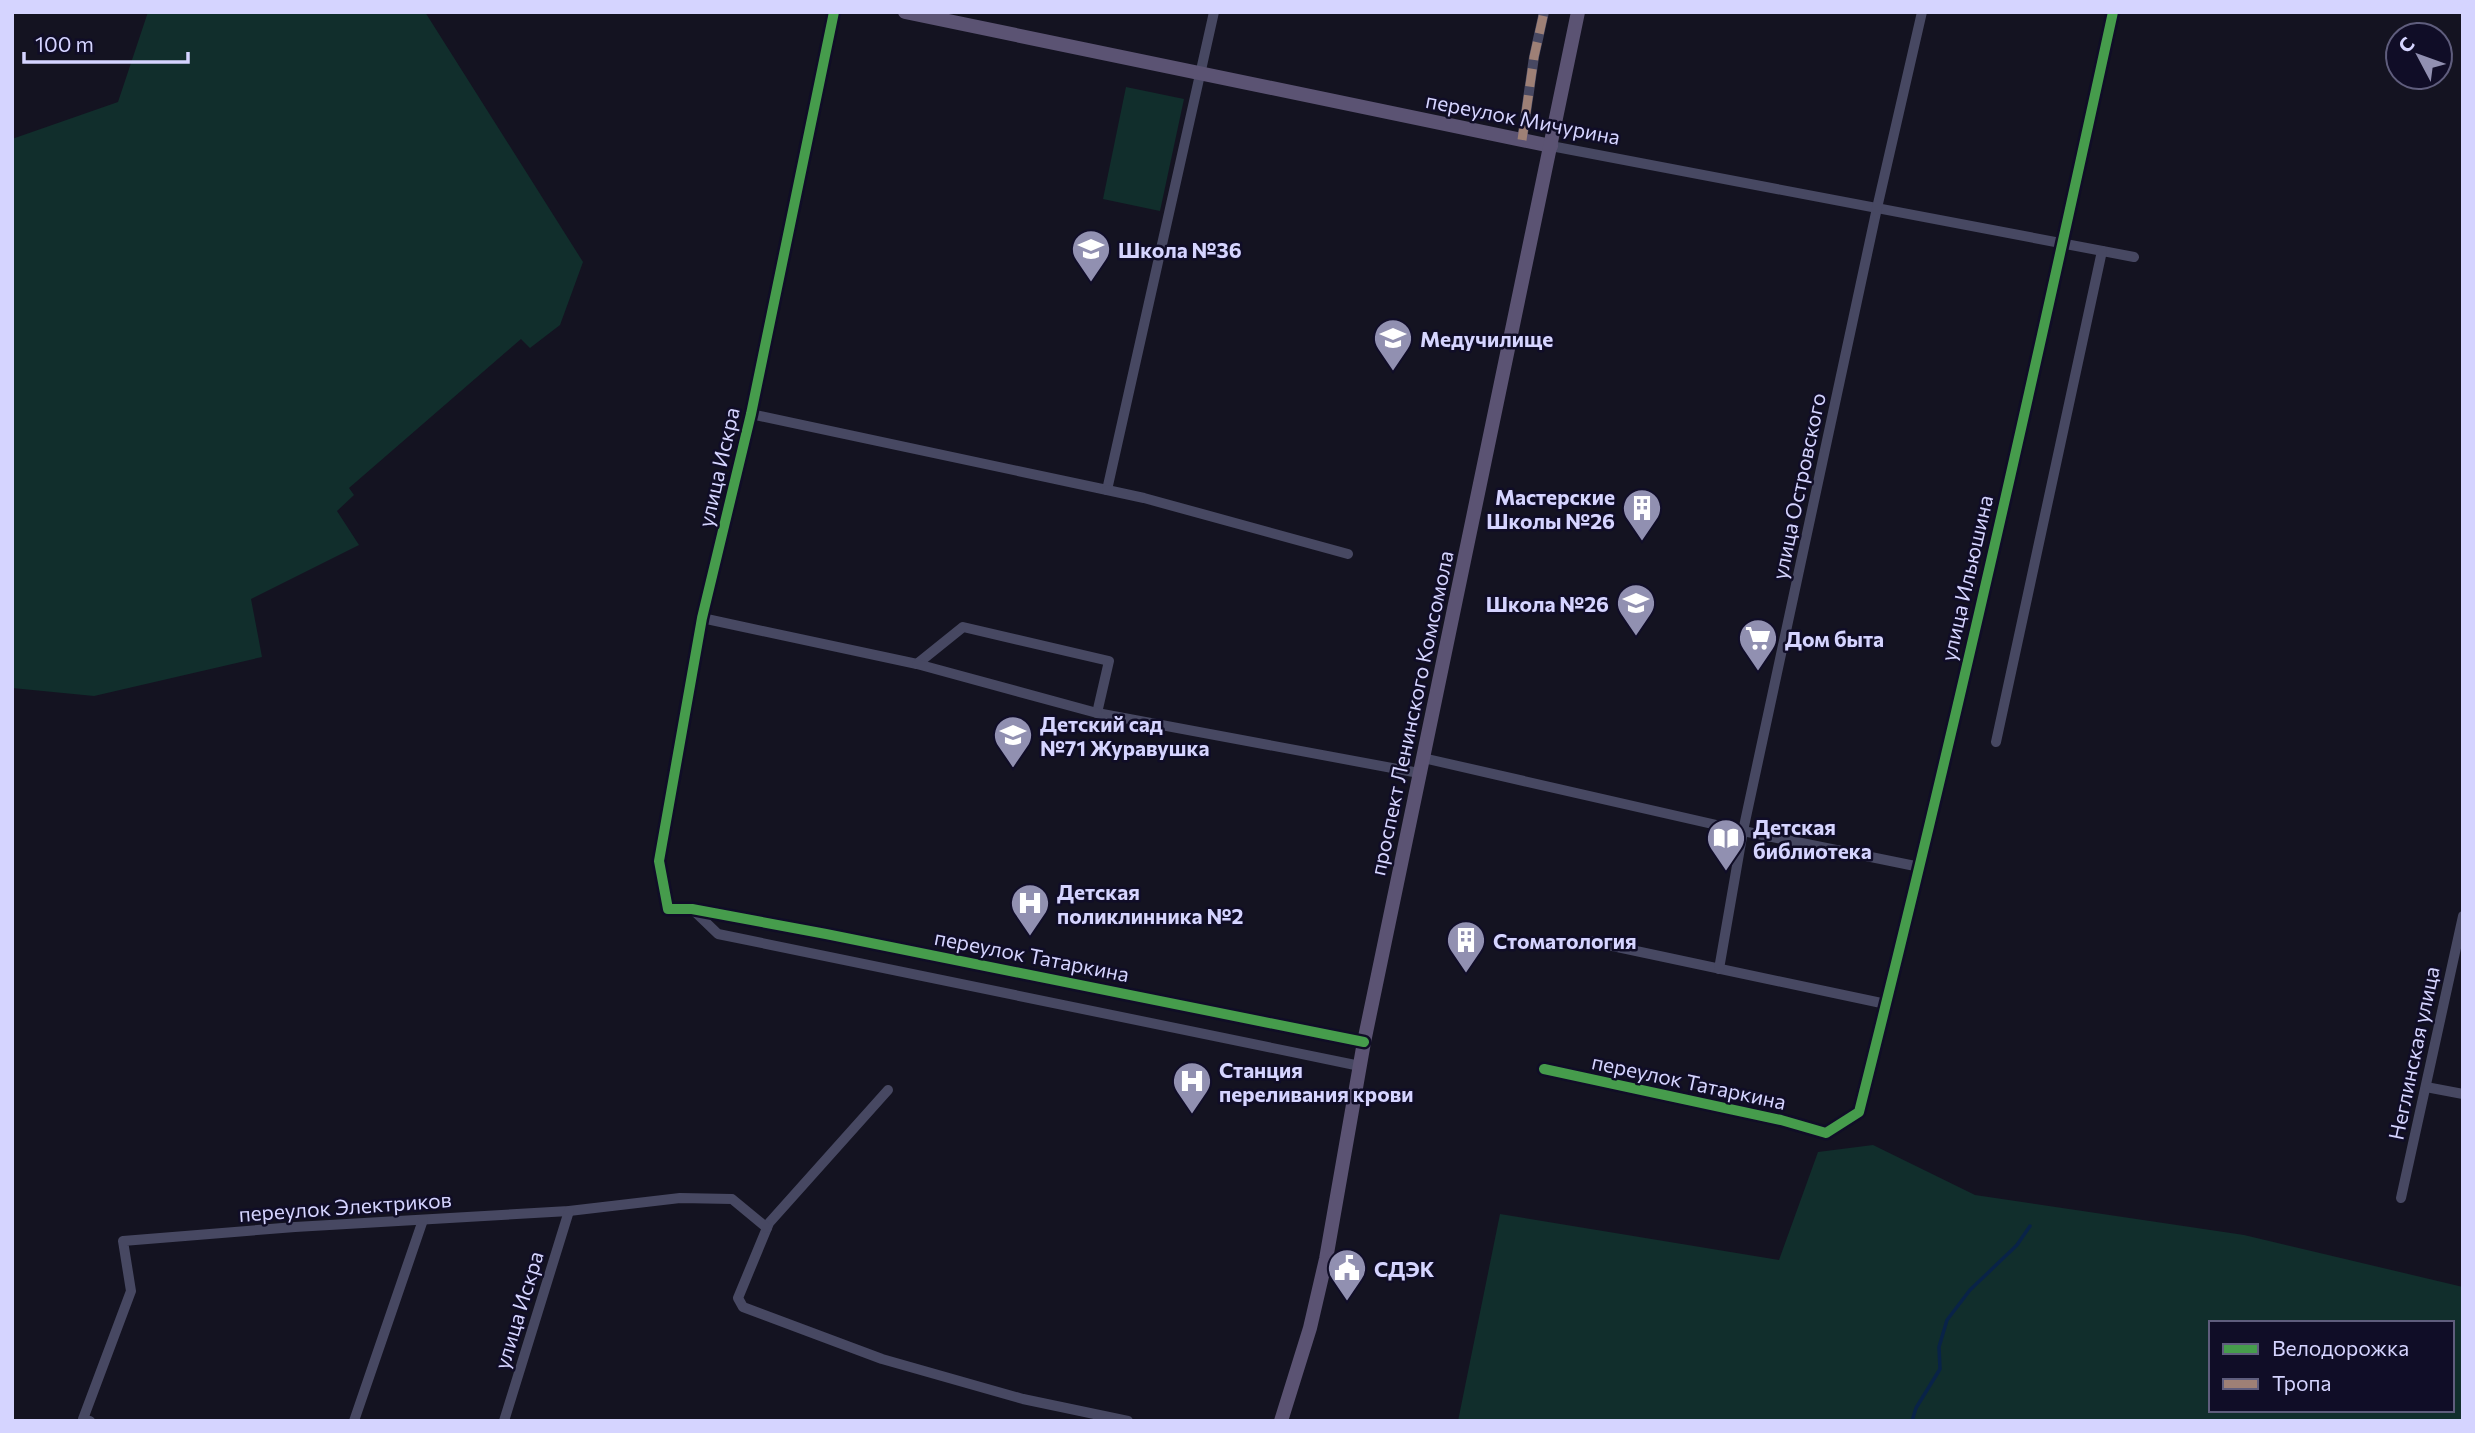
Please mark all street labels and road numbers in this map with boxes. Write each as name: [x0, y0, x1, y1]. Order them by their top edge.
street label: переулок Мичурина: [1424, 87, 1622, 149]
street label: улица Островского: [1766, 390, 1830, 582]
street label: улица Искра: [692, 405, 744, 529]
street label: улица Ильюшина: [1935, 492, 1997, 664]
street label: проспект Ленинского Комсомола: [1364, 548, 1458, 878]
street label: переулок Татаркина: [932, 924, 1132, 986]
street label: Неглинская улица: [2382, 964, 2444, 1142]
street label: переулок Татаркина: [1590, 1048, 1788, 1114]
street label: переулок Электриков: [238, 1186, 452, 1226]
street label: улица Искра: [488, 1248, 548, 1372]

